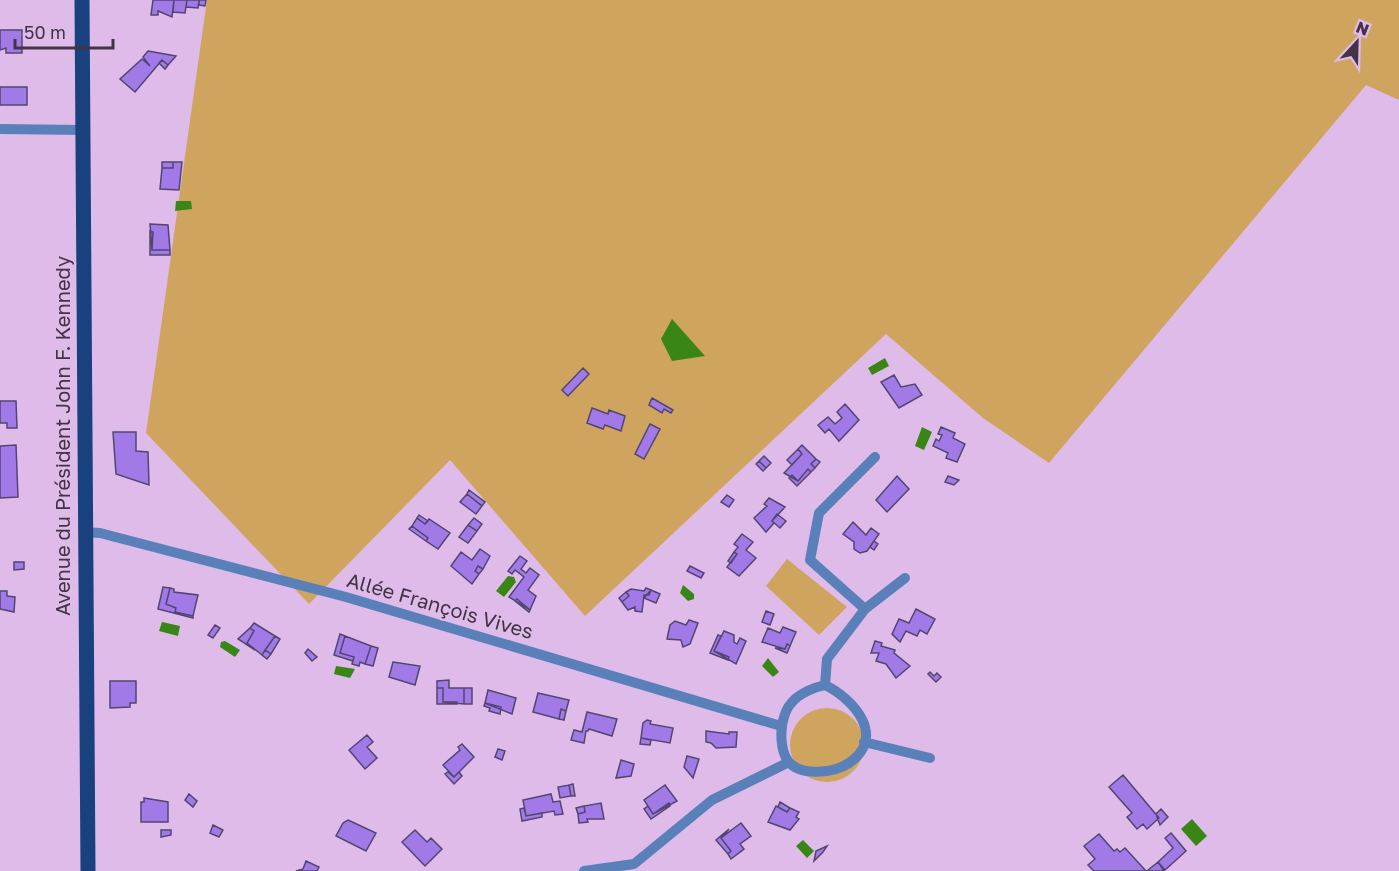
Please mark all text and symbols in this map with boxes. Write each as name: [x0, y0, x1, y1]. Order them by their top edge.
scale bar: [15, 12, 112, 50]
north arrow: [1327, 12, 1387, 72]
text: N: [1353, 17, 1372, 40]
text: 50 m: [24, 21, 66, 43]
street label: Avenue du Président John F. Kennedy: [50, 256, 74, 616]
street label: Allée François Vives: [344, 567, 536, 643]

